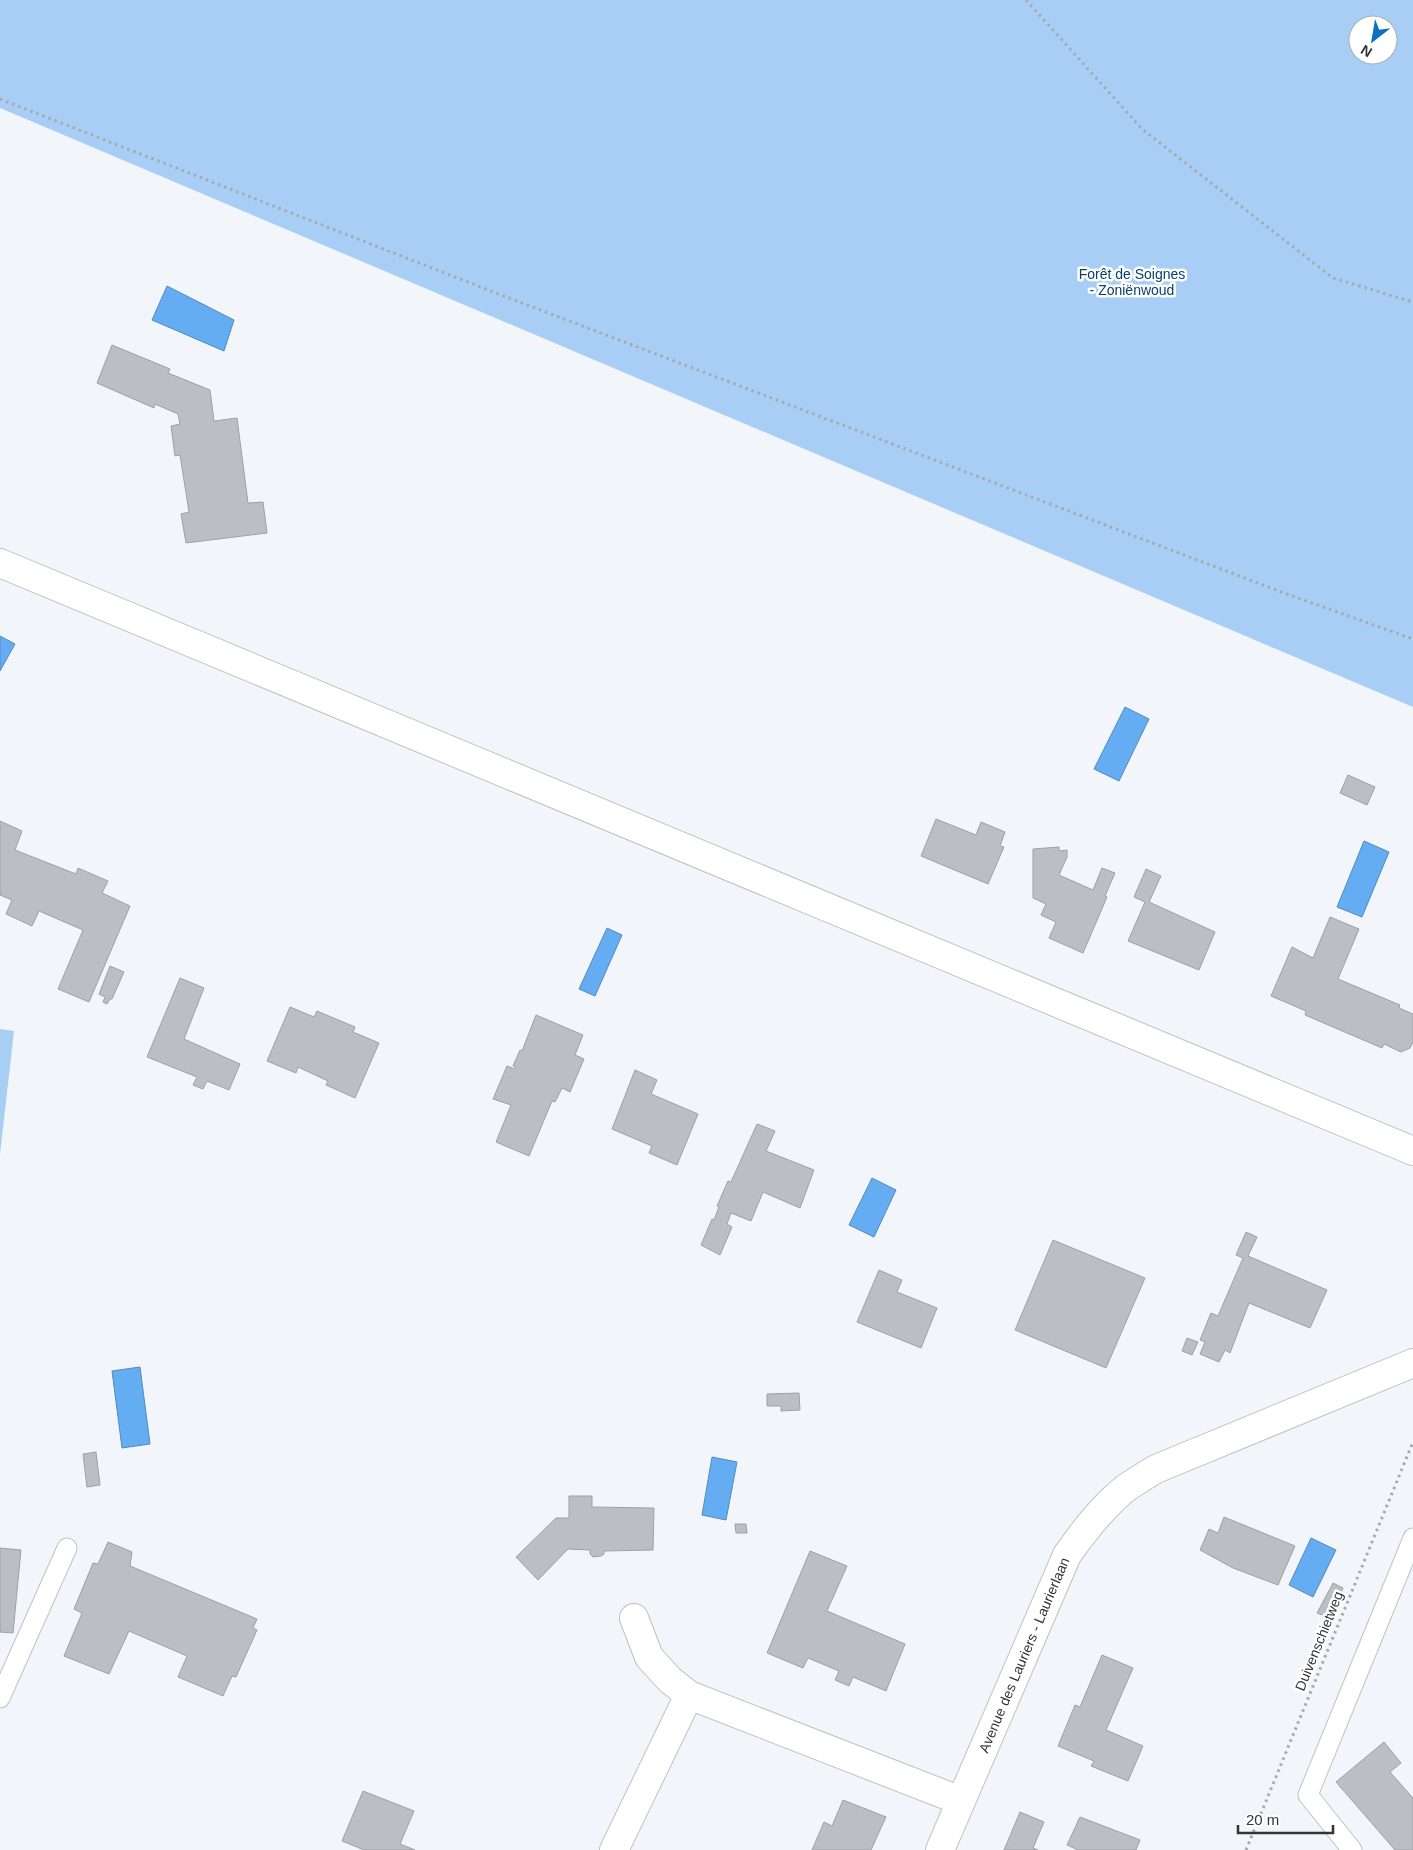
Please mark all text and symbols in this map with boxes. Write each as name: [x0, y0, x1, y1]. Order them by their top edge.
north arrow: [1348, 15, 1398, 65]
text: N: [1358, 42, 1375, 61]
park label: Forêt de Soignes - Zoniënwoud: [1079, 266, 1185, 298]
street label: Avenue des Lauriers - Laurierlaan: [975, 1555, 1073, 1755]
street label: Duivenschietweg: [1292, 1589, 1346, 1693]
scale bar: [1238, 1802, 1333, 1834]
text: 20 m: [1246, 1811, 1279, 1828]

